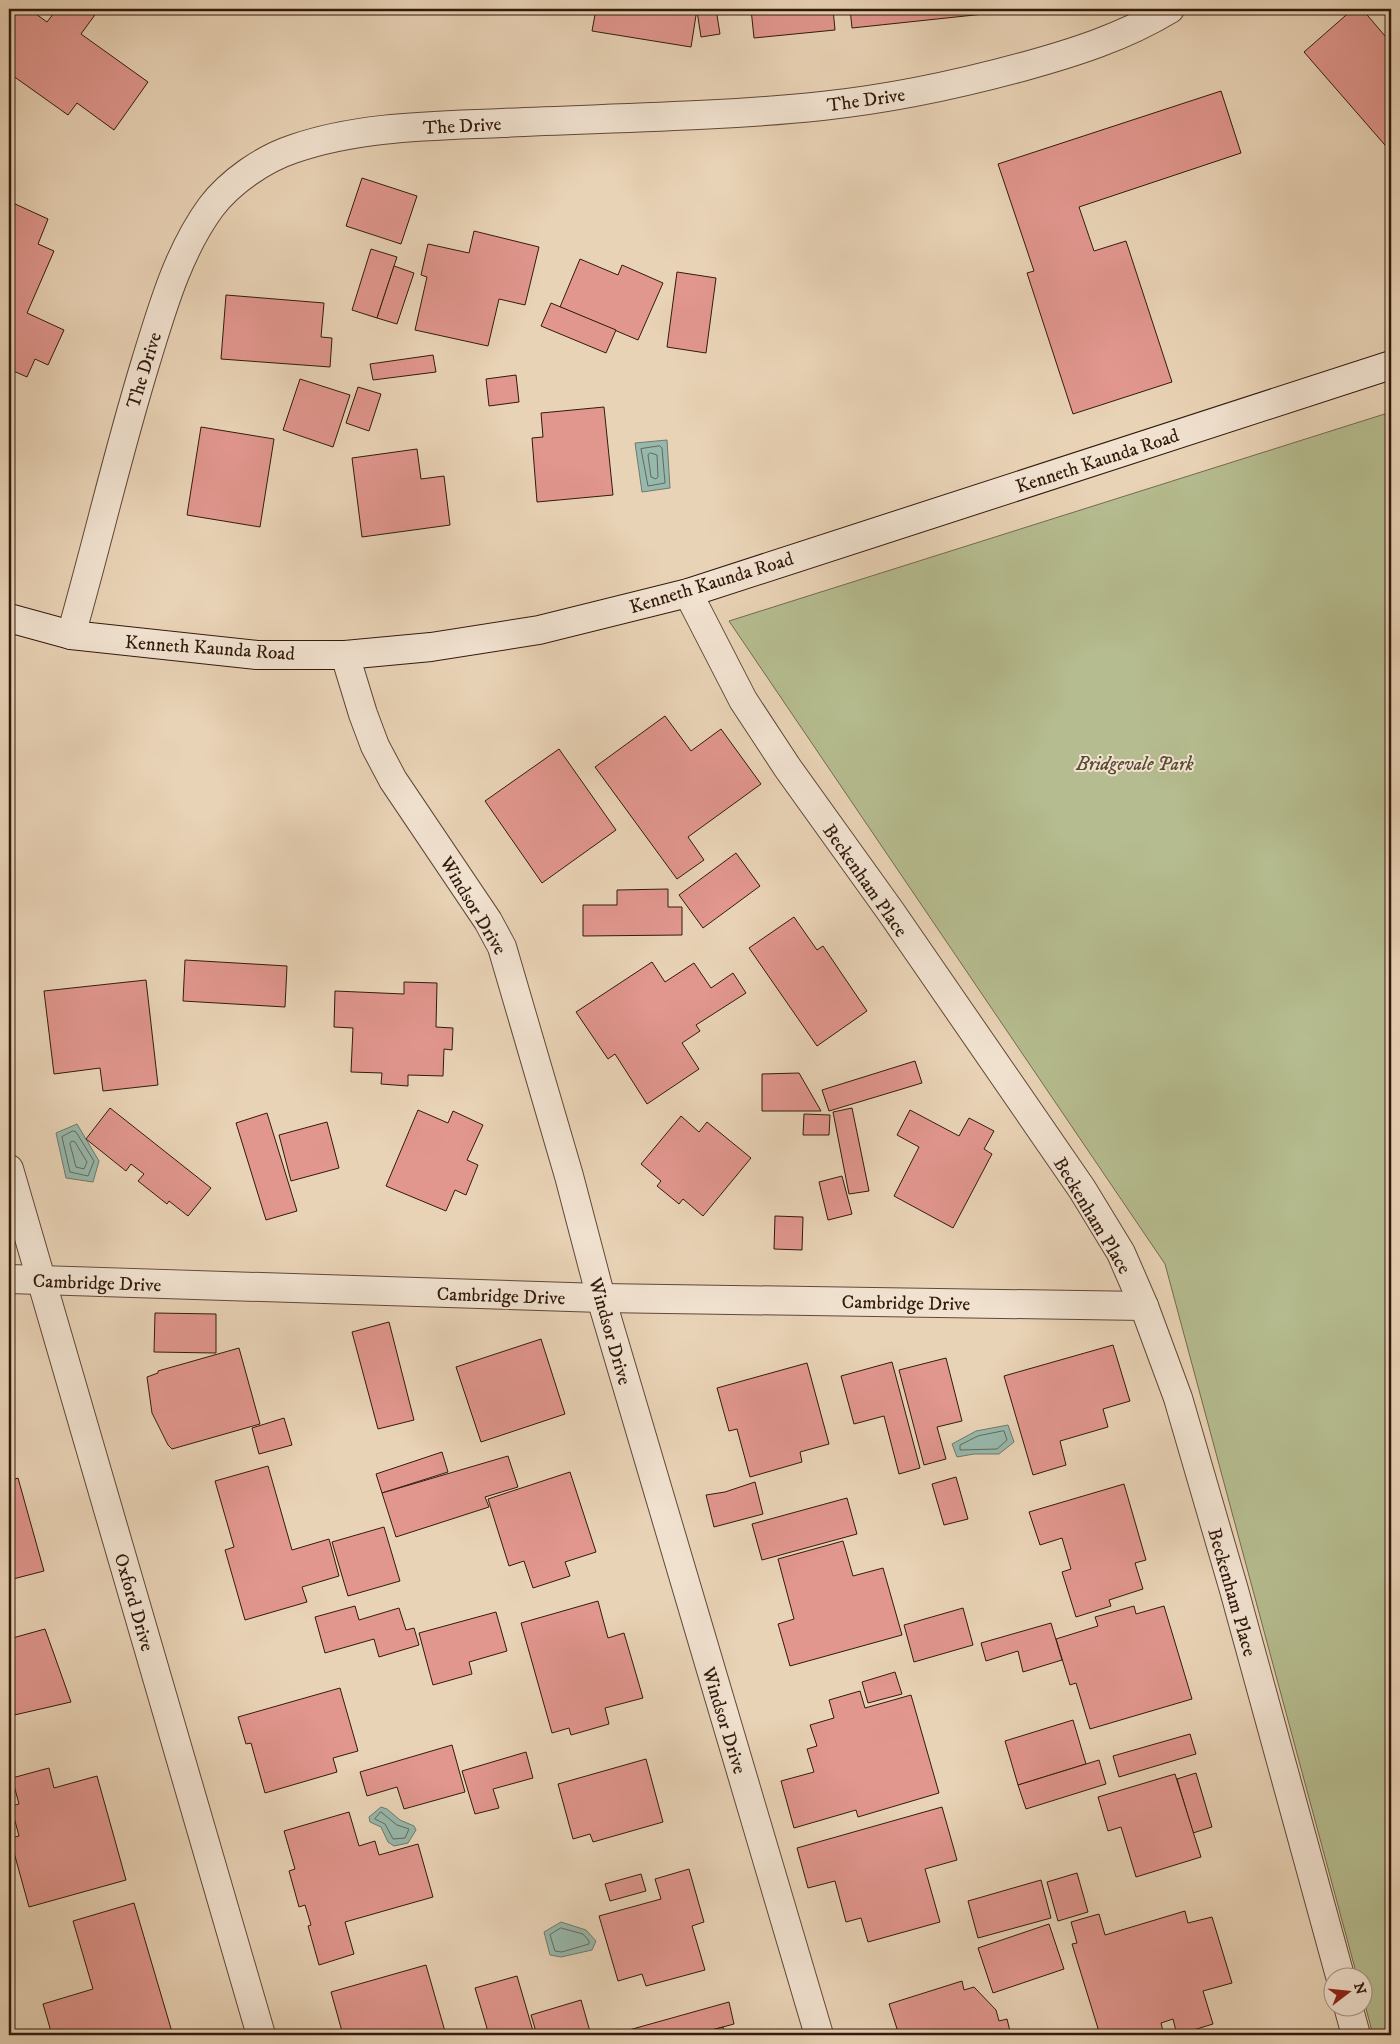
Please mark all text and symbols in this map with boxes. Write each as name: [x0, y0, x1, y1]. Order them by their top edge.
street label: The Drive: [826, 84, 907, 117]
street label: The Drive: [422, 113, 502, 140]
street label: The Drive: [122, 329, 167, 411]
street label: Kenneth Kaunda Road: [1013, 424, 1182, 499]
street label: Kenneth Kaunda Road: [627, 547, 797, 619]
street label: Kenneth Kaunda Road: [124, 631, 296, 666]
park label: Bridgevale Park: [1075, 753, 1194, 776]
street label: Beckenham Place: [817, 820, 912, 942]
street label: Windsor Drive: [434, 852, 511, 959]
street label: Beckenham Place: [1048, 1153, 1136, 1278]
street label: Cambridge Drive: [32, 1270, 162, 1297]
street label: Windsor Drive: [583, 1274, 636, 1388]
street label: Cambridge Drive: [436, 1283, 566, 1310]
street label: Cambridge Drive: [841, 1291, 971, 1316]
street label: Beckenham Place: [1202, 1526, 1261, 1659]
street label: Oxford Drive: [109, 1551, 159, 1654]
street label: Windsor Drive: [696, 1663, 751, 1777]
north arrow: [1322, 1966, 1372, 2016]
text: N: [1349, 1981, 1370, 1997]

